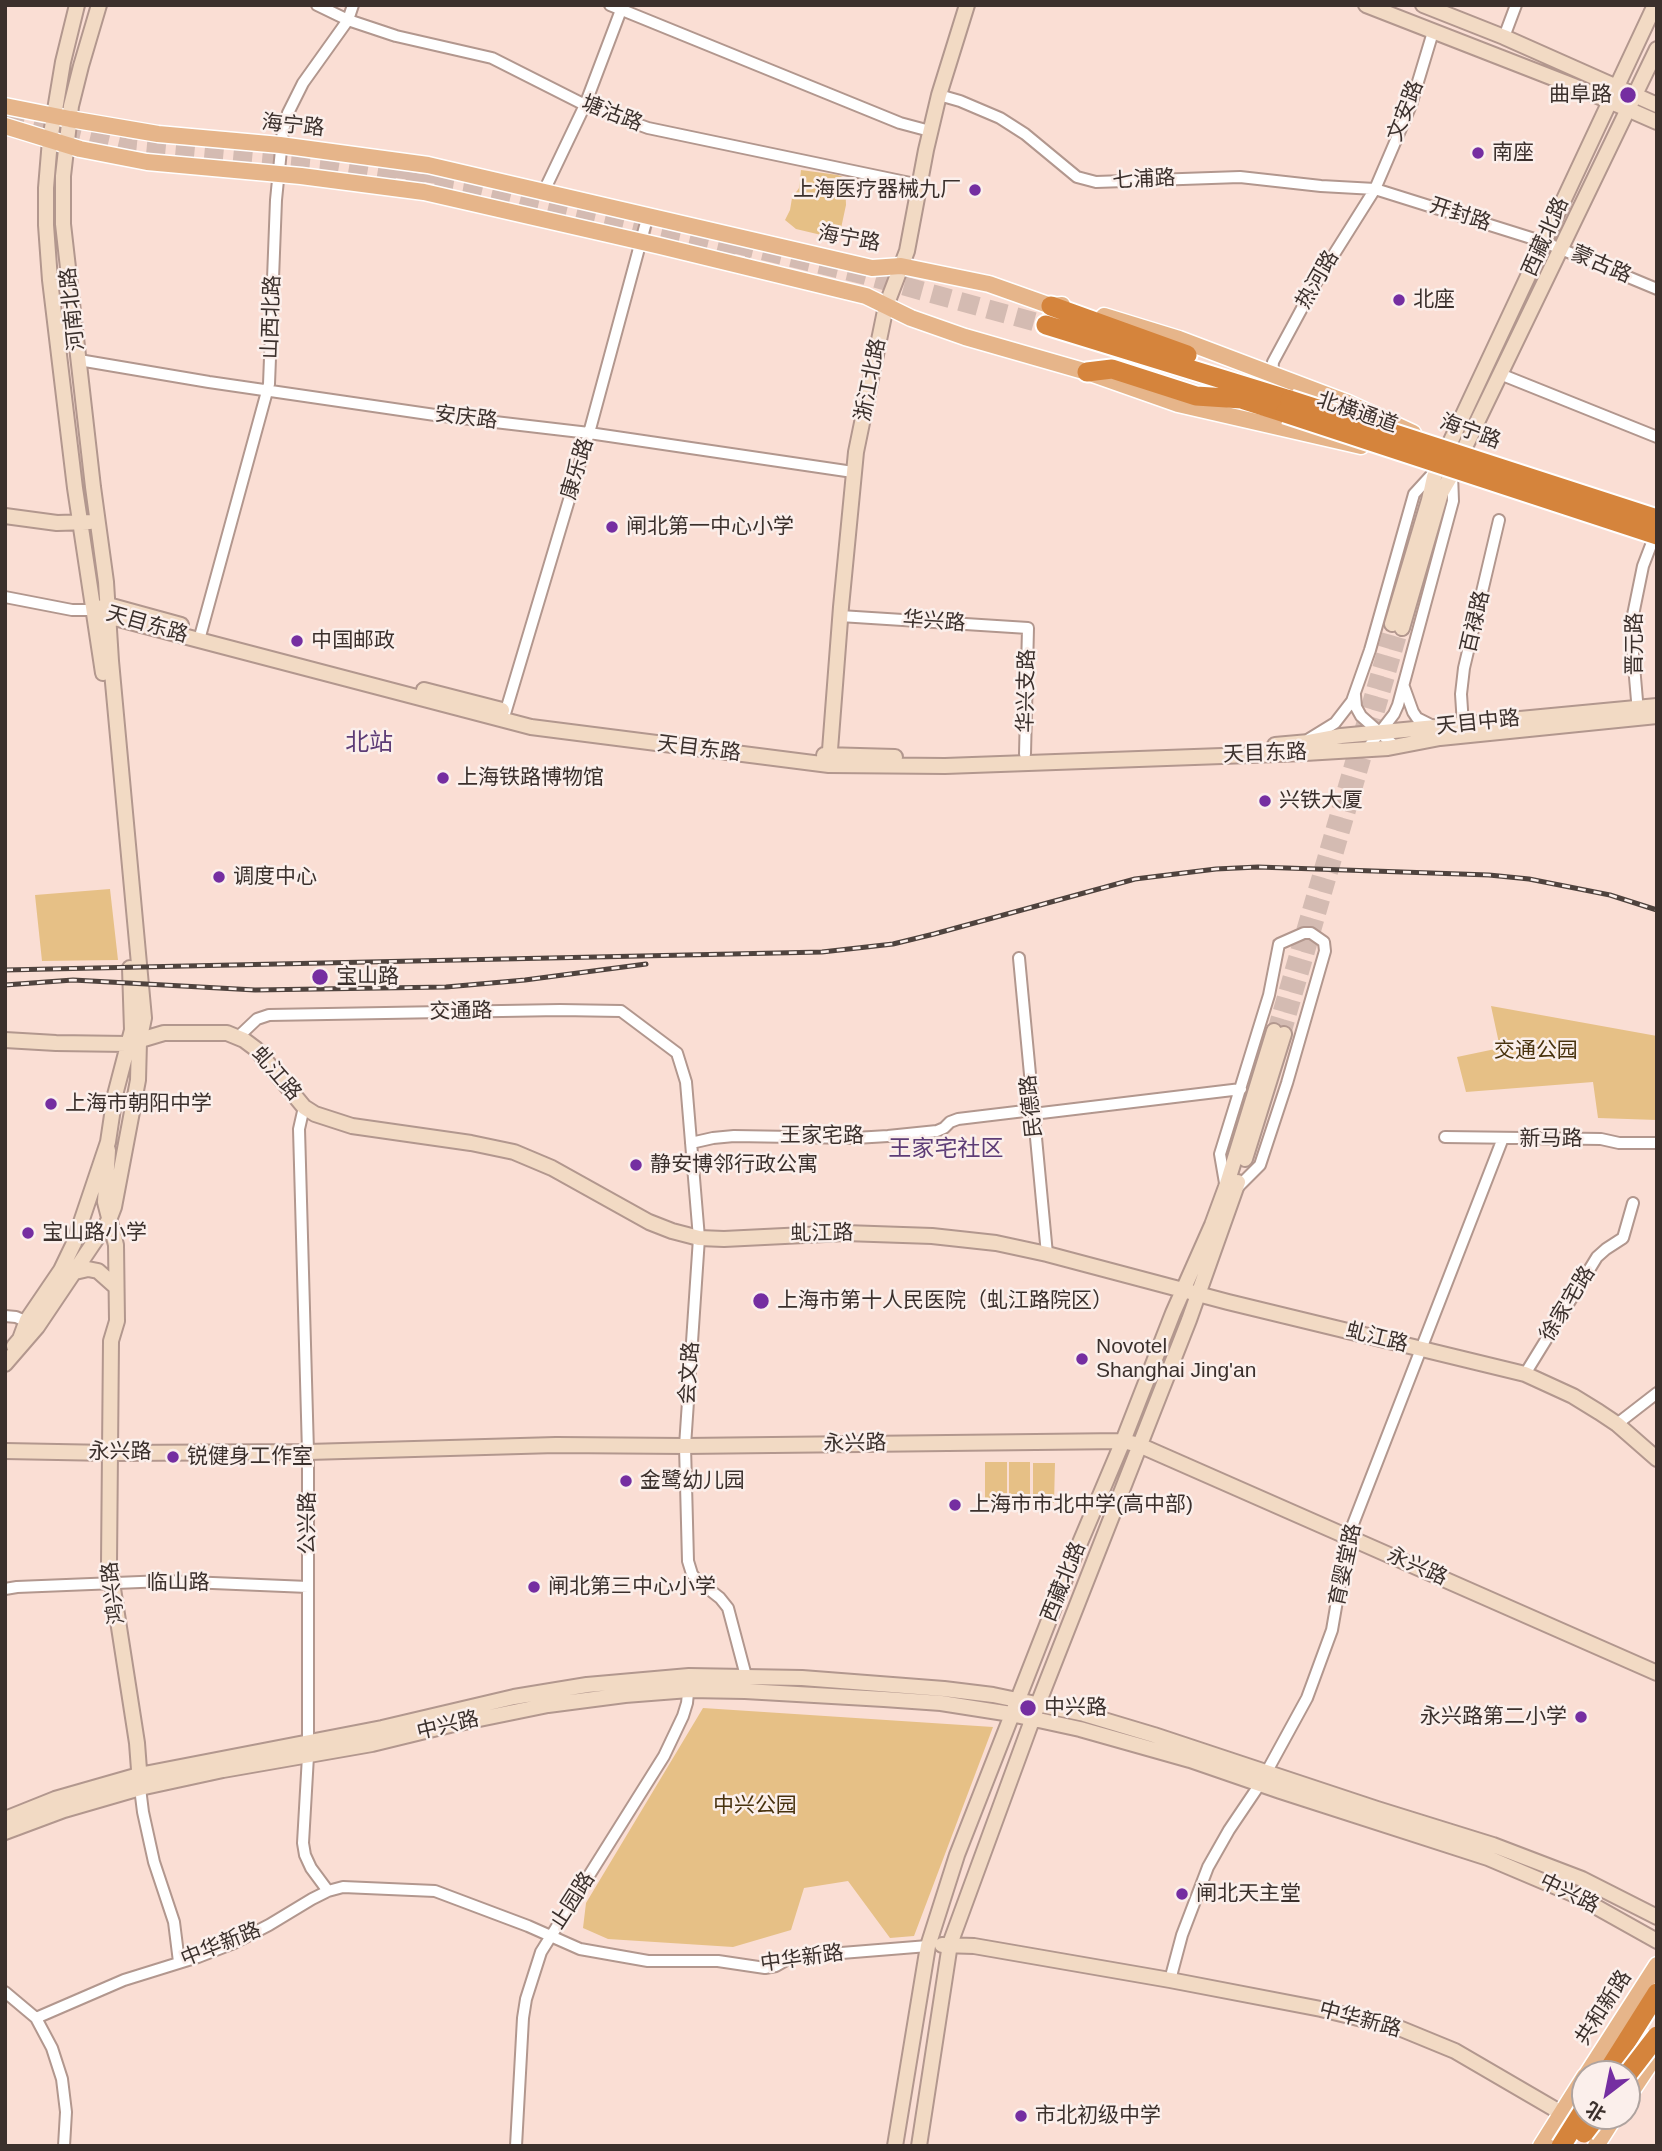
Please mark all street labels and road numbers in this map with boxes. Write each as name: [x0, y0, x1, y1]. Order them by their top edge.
street label: 文安路: [1383, 77, 1429, 145]
street label: 塘沽路: [578, 91, 646, 137]
street label: 海宁路: [260, 110, 326, 142]
street label: 七浦路: [1112, 166, 1176, 194]
street label: 开封路: [1426, 193, 1494, 237]
street label: 西藏北路: [1517, 194, 1575, 280]
street label: 海宁路: [816, 221, 882, 257]
street label: 蒙古路: [1567, 241, 1635, 289]
street label: 热河路: [1291, 246, 1345, 314]
street label: 河南北路: [56, 266, 90, 352]
street label: 山西北路: [258, 275, 286, 359]
street label: 浙江北路: [851, 336, 891, 424]
street label: 北横通道: [1313, 387, 1401, 439]
street label: 安庆路: [433, 402, 499, 434]
street label: 海宁路: [1436, 409, 1504, 455]
street label: 康乐路: [557, 435, 599, 503]
street label: 百禄路: [1457, 588, 1495, 656]
street label: 天目东路: [103, 601, 191, 649]
street label: 华兴路: [902, 607, 966, 637]
street label: 晋元路: [1622, 613, 1648, 675]
street label: 华兴支路: [1014, 649, 1040, 733]
street label: 天目中路: [1435, 706, 1521, 740]
street label: 天目东路: [656, 731, 742, 767]
street label: 天目东路: [1223, 740, 1307, 768]
street label: 交通路: [429, 999, 493, 1025]
street label: 虬江路: [246, 1042, 306, 1106]
street label: 民德路: [1016, 1073, 1048, 1139]
street label: 王家宅路: [780, 1123, 864, 1149]
street label: 新马路: [1520, 1126, 1582, 1152]
street label: 虬江路: [790, 1221, 854, 1247]
street label: 徐家宅路: [1535, 1262, 1601, 1346]
street label: 虬江路: [1343, 1318, 1411, 1358]
street label: 会文路: [675, 1341, 705, 1405]
street label: 永兴路: [823, 1431, 887, 1457]
street label: 永兴路: [89, 1439, 151, 1465]
street label: 公兴路: [295, 1492, 321, 1554]
street label: 育婴堂路: [1325, 1521, 1367, 1609]
street label: 西藏北路: [1037, 1538, 1091, 1626]
street label: 永兴路: [1383, 1543, 1451, 1591]
street label: 鸿兴路: [98, 1560, 130, 1626]
street label: 临山路: [147, 1570, 209, 1596]
street label: 中兴路: [414, 1707, 482, 1745]
street label: 止园路: [545, 1868, 601, 1934]
street label: 中兴路: [1535, 1869, 1603, 1919]
street label: 中华新路: [177, 1918, 265, 1972]
street label: 中华新路: [759, 1941, 845, 1977]
street label: 共和新路: [1571, 1966, 1637, 2050]
street label: 中华新路: [1316, 1997, 1404, 2043]

